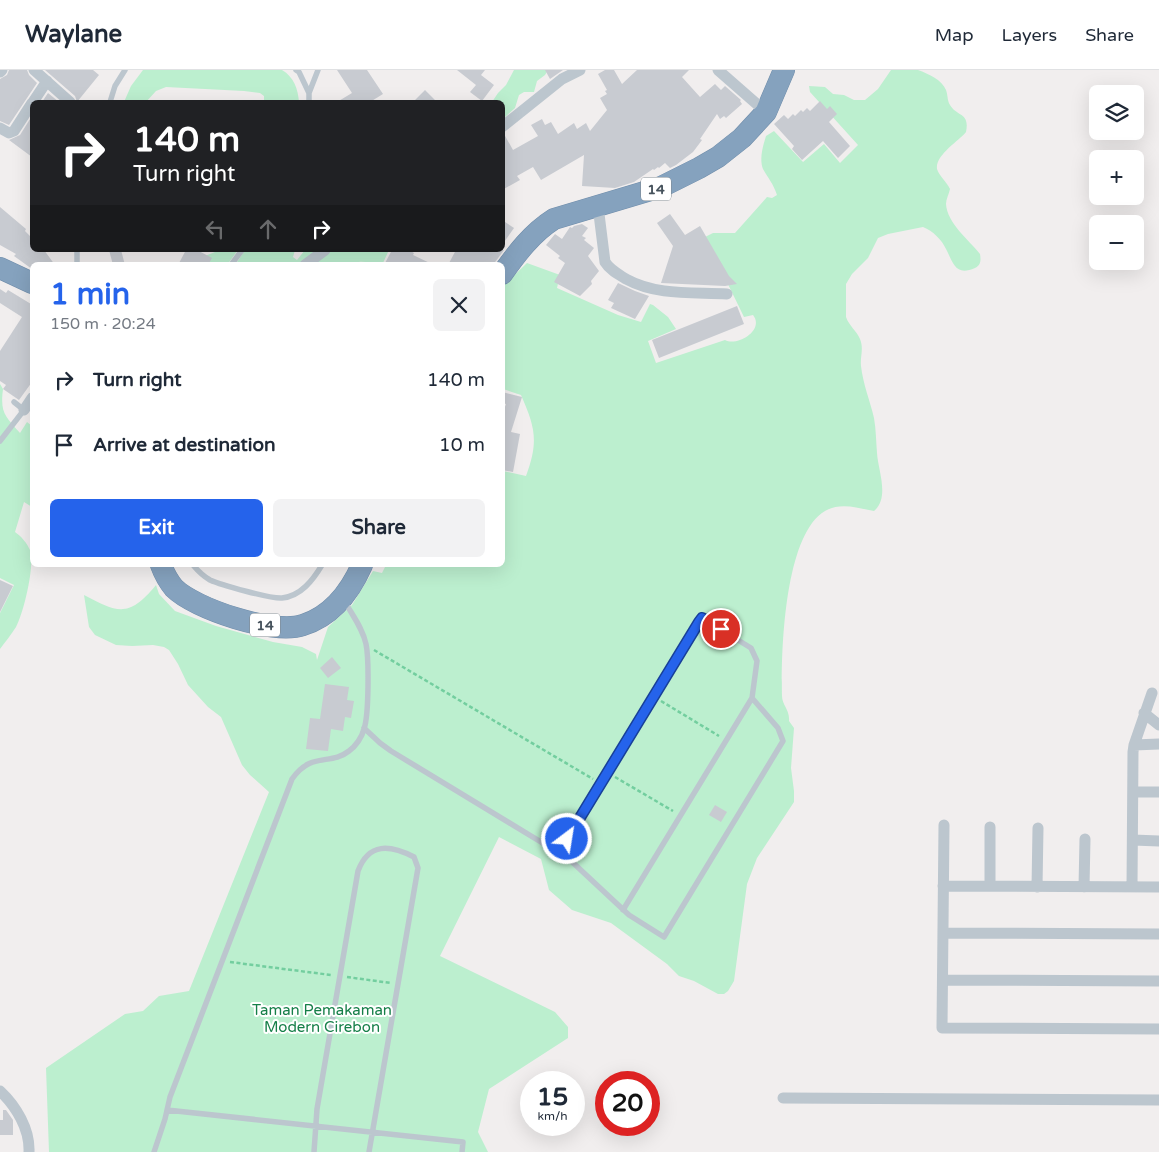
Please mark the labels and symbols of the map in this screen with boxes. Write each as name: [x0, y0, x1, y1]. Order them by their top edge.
road number: 14: [641, 178, 671, 200]
pin: [700, 608, 742, 650]
road number: 14: [250, 614, 280, 636]
position arrow: [540, 812, 592, 864]
park label: Taman Pemakaman Modern Cirebon: [252, 1001, 392, 1036]
speed limit sign: 20: [595, 1071, 660, 1136]

